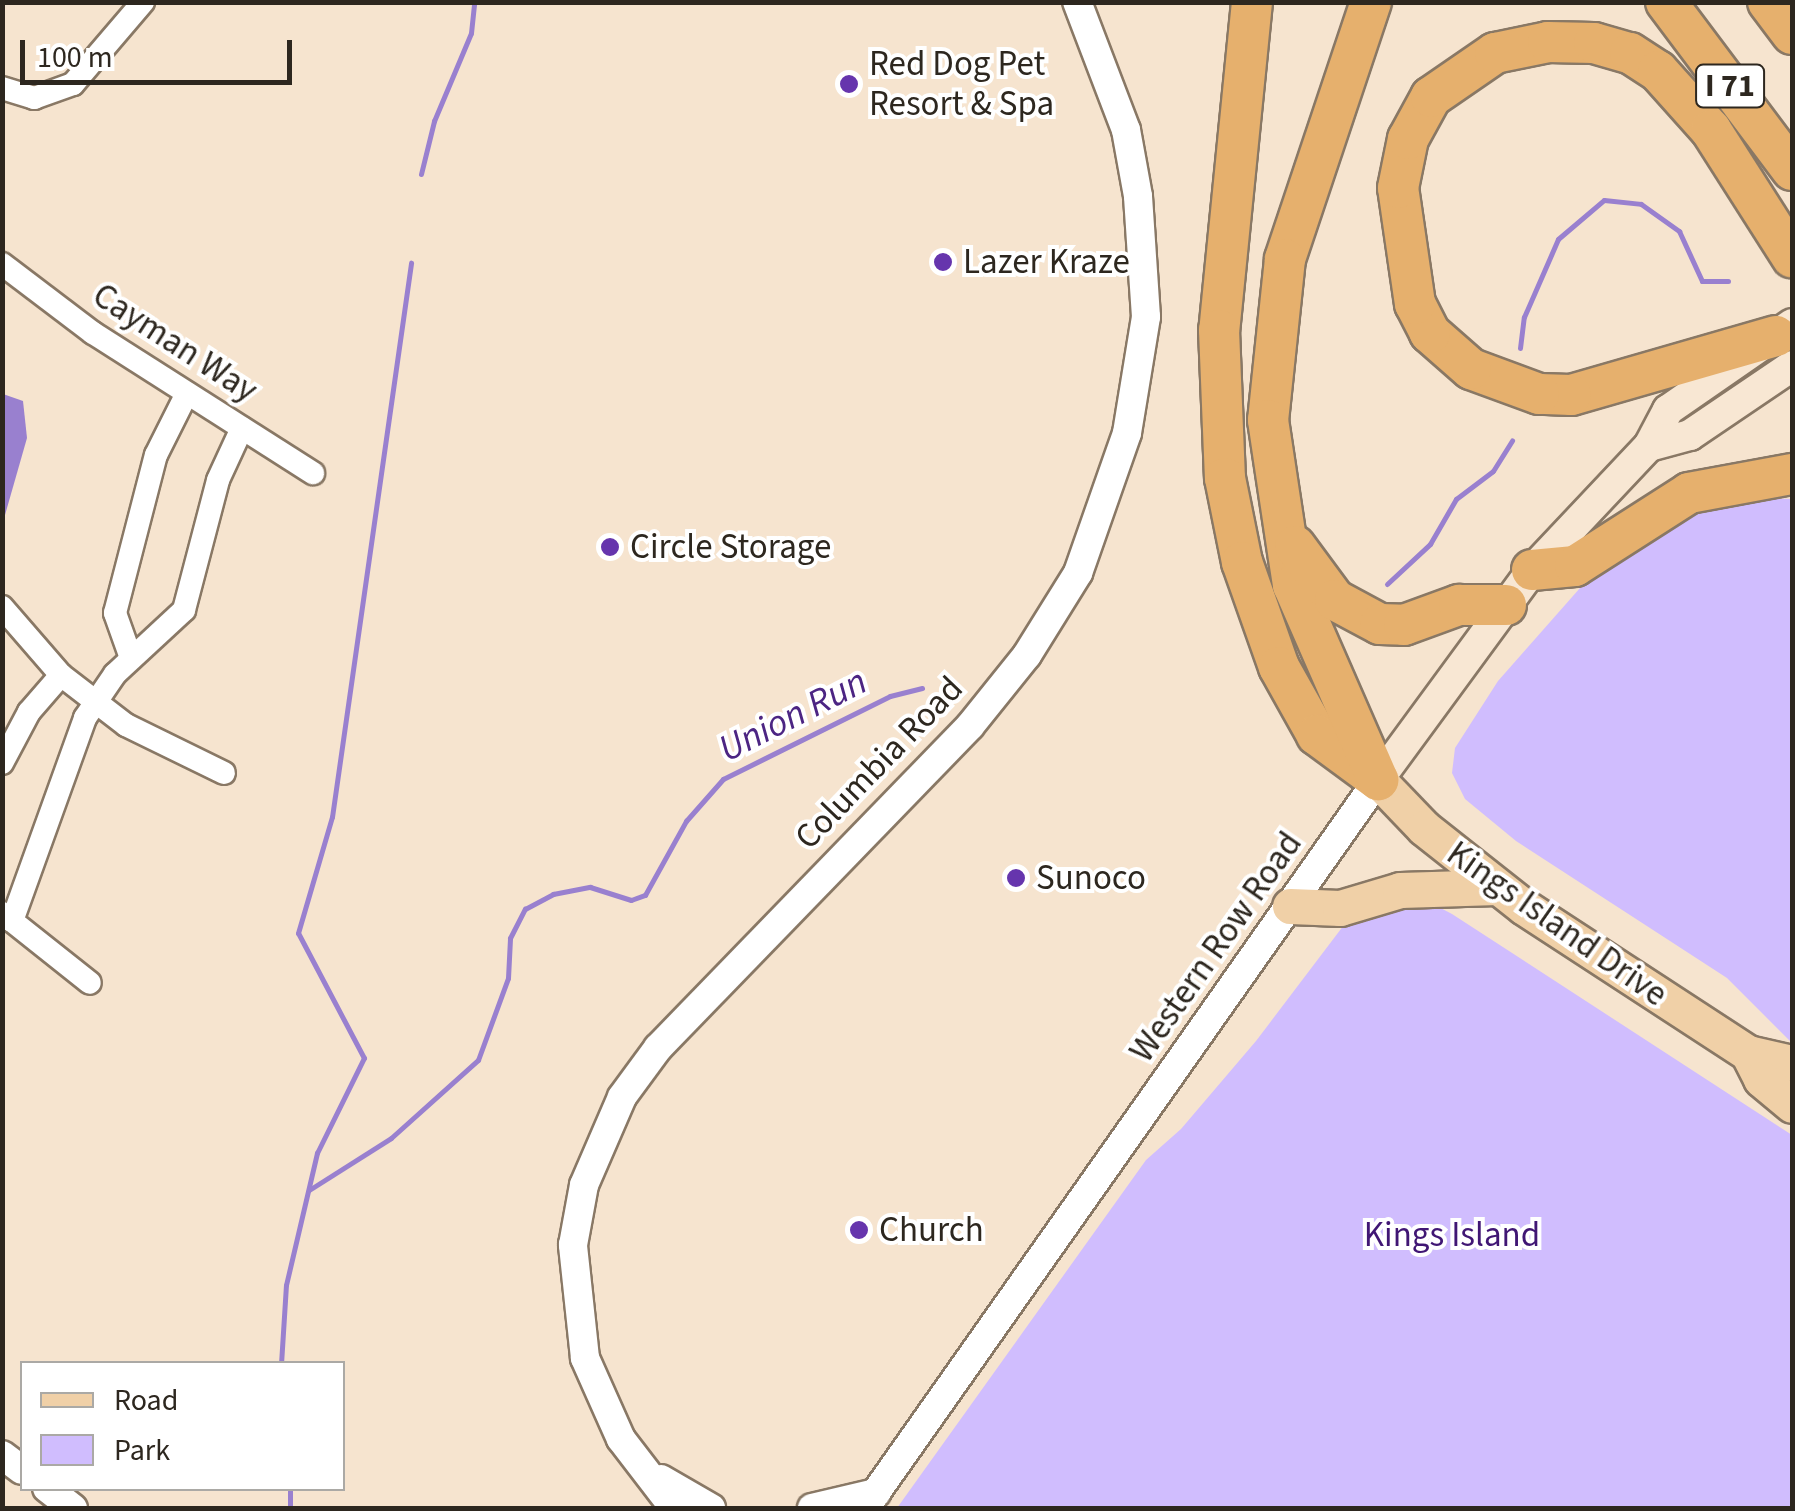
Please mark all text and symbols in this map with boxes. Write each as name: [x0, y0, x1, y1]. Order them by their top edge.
scale bar: [25, 20, 298, 82]
text: 100 m: [37, 36, 113, 79]
place label: Red Dog Pet Resort & Spa: [869, 43, 1054, 125]
road number: I 71: [1695, 59, 1765, 113]
marker: Red Dog Pet Resort & Spa: [838, 73, 860, 95]
place label: Lazer Kraze: [963, 241, 1130, 283]
marker: Lazer Kraze: [932, 251, 954, 273]
street label: Cayman Way: [85, 274, 265, 412]
place label: Circle Storage: [630, 526, 831, 568]
marker: Circle Storage: [599, 536, 621, 558]
water label: Union Run: [711, 659, 875, 773]
street label: Columbia Road: [786, 668, 972, 858]
street label: Western Row Road: [1121, 824, 1311, 1070]
street label: Kings Island Drive: [1439, 832, 1675, 1016]
place label: Sunoco: [1036, 857, 1146, 899]
marker: Sunoco: [1005, 867, 1027, 889]
place label: Church: [879, 1209, 984, 1251]
park label: Kings Island: [1364, 1214, 1540, 1256]
marker: Church: [848, 1219, 870, 1241]
legend: [20, 1361, 345, 1491]
text: Road: [114, 1379, 178, 1422]
text: Park: [114, 1429, 170, 1472]

